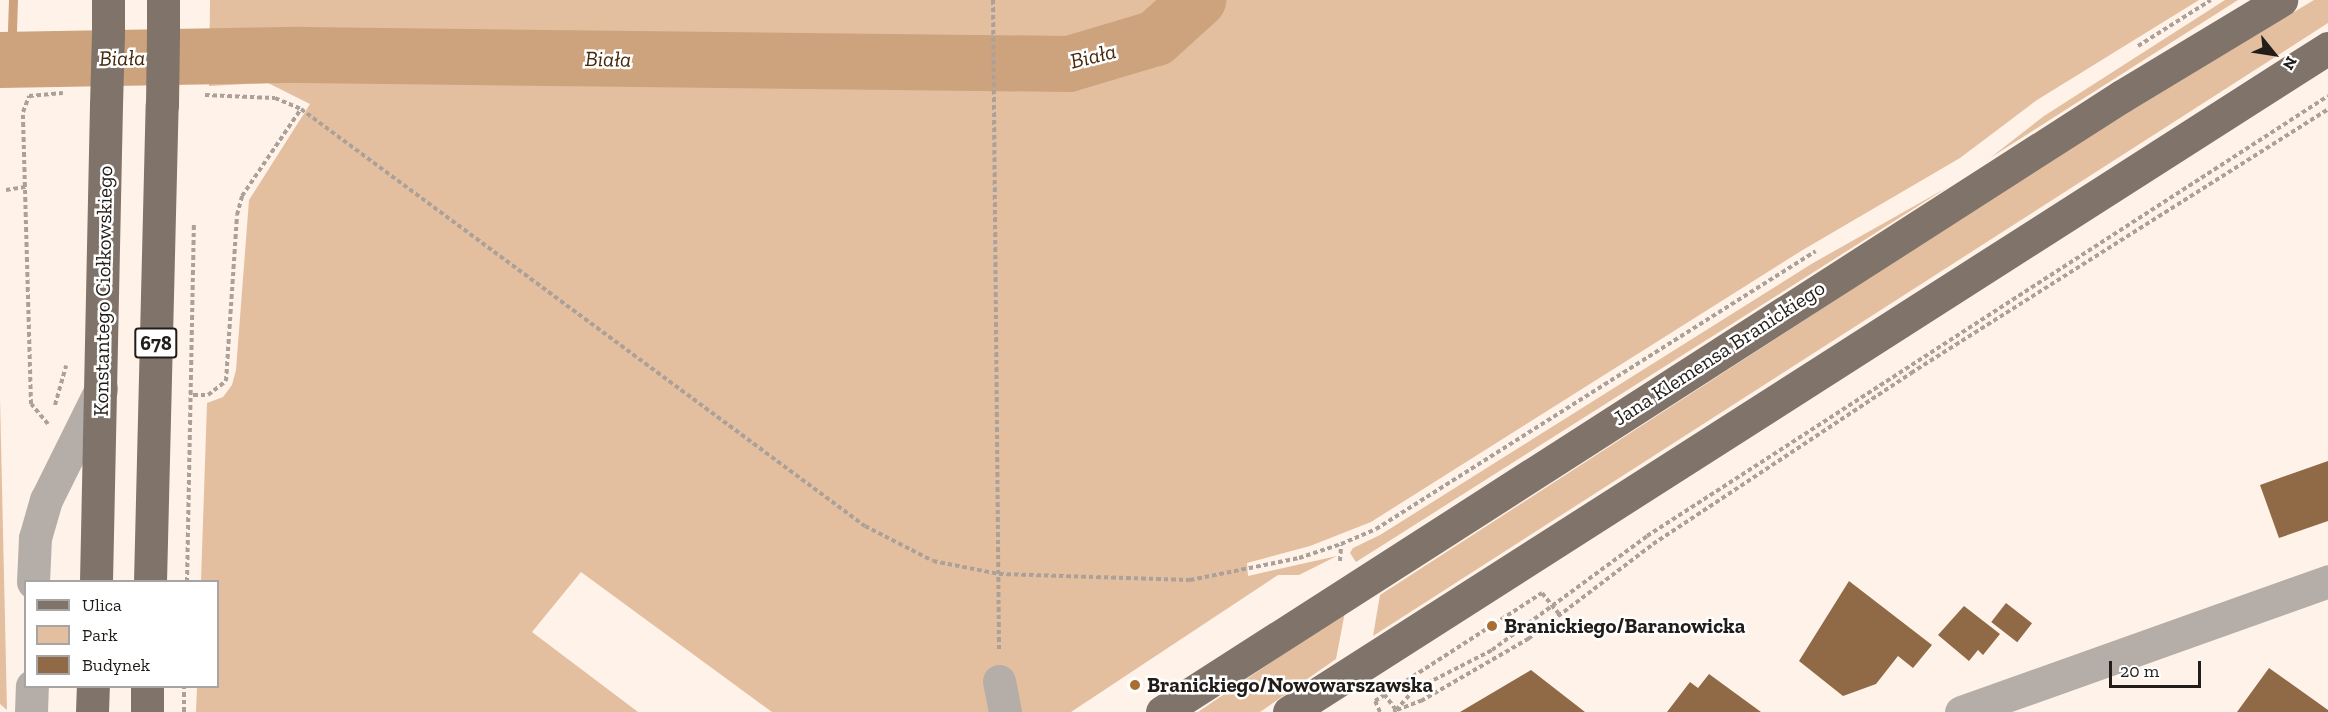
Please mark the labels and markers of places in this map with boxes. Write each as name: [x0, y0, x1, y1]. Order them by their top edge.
place label: Branickiego/Baranowicka: [1504, 613, 1745, 639]
marker: Branickiego/Baranowicka: [1485, 619, 1499, 633]
place label: Branickiego/Nowowarszawska: [1147, 672, 1433, 698]
marker: Branickiego/Nowowarszawska: [1128, 678, 1142, 692]

